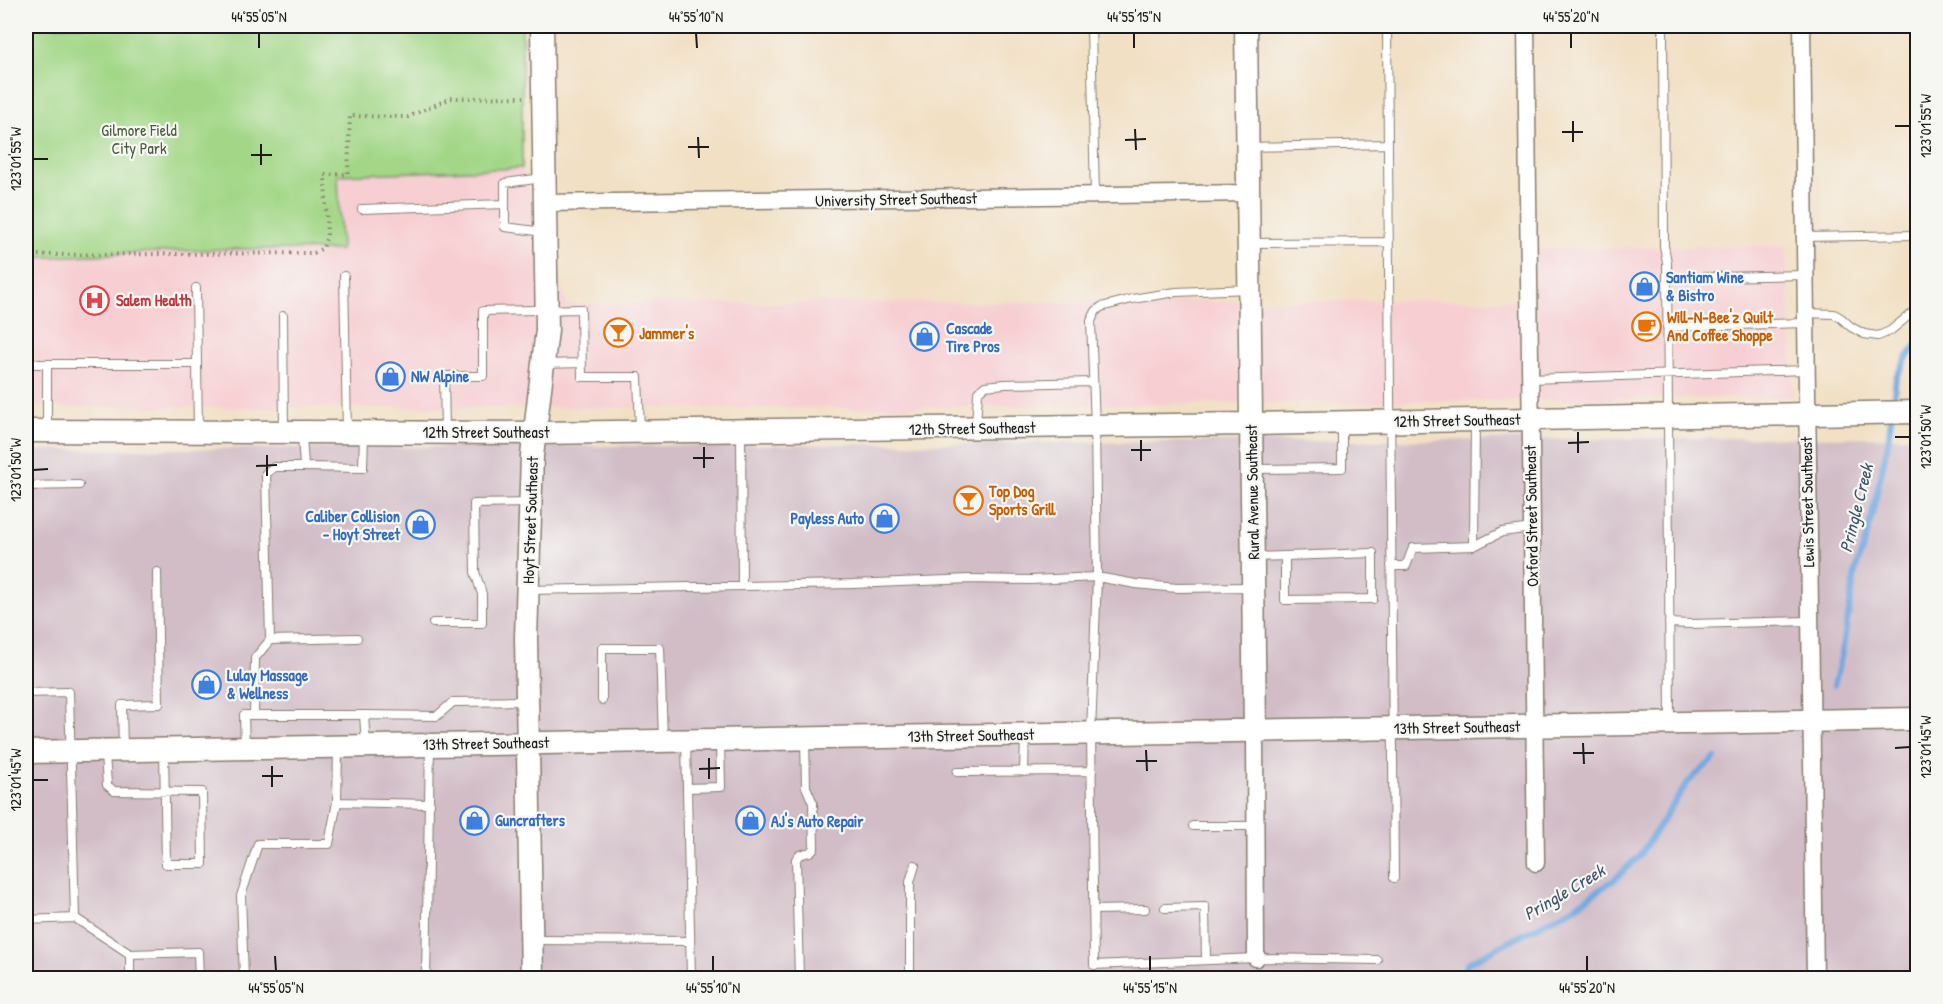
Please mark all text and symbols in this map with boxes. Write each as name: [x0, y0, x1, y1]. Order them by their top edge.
text: 44°55'05"N: [231, 6, 287, 27]
text: 44°55'10"N: [669, 6, 723, 27]
text: 44°55'15"N: [1107, 6, 1161, 27]
text: 44°55'20"N: [1543, 6, 1599, 27]
text: 123°01'55"W: [1915, 93, 1936, 158]
park label: Gilmore Field City Park: [101, 119, 177, 159]
text: 123°01'55"W: [5, 126, 26, 191]
street label: University Street Southeast: [815, 187, 978, 211]
place label: Santiam Wine & Bistro: [1666, 266, 1744, 306]
shop icon: Santiam Wine & Bistro: [1629, 270, 1661, 302]
hospital icon: Salem Health: [79, 284, 111, 316]
place label: Salem Health: [116, 289, 192, 311]
place label: Will-N-Bee'z Quilt And Coffee Shoppe: [1667, 306, 1773, 347]
cafe icon: Will-N-Bee'z Quilt And Coffee Shoppe: [1630, 310, 1662, 342]
bar icon: Jammer's: [602, 317, 634, 349]
place label: Cascade Tire Pros: [945, 317, 1001, 357]
shop icon: Cascade Tire Pros: [909, 321, 941, 353]
place label: Jammer's: [639, 322, 695, 344]
shop icon: NW Alpine: [374, 360, 406, 392]
place label: NW Alpine: [411, 365, 470, 388]
text: 123°01'50"W: [1915, 404, 1936, 469]
street label: 12th Street Southeast: [1393, 408, 1521, 432]
street label: 12th Street Southeast: [908, 416, 1036, 440]
street label: 12th Street Southeast: [423, 421, 550, 443]
street label: Rural Avenue Southeast: [1240, 424, 1264, 560]
street label: Lewis Street Southeast: [1795, 436, 1819, 568]
text: 123°01'50"W: [5, 437, 26, 502]
street label: Oxford Street Southeast: [1519, 444, 1543, 587]
street label: Hoyt Street Southeast: [517, 455, 543, 584]
water label: Pringle Creek: [1833, 460, 1879, 555]
place label: Top Dog Sports Grill: [988, 480, 1057, 521]
bar icon: Top Dog Sports Grill: [952, 484, 984, 516]
shop icon: Payless Auto: [869, 502, 901, 534]
place label: Caliber Collision - Hoyt Street: [305, 505, 400, 546]
place label: Payless Auto: [790, 507, 865, 530]
shop icon: Caliber Collision - Hoyt Street: [405, 509, 437, 541]
place label: Lulay Massage & Wellness: [227, 664, 309, 704]
shop icon: Lulay Massage & Wellness: [190, 668, 222, 700]
street label: 13th Street Southeast: [1394, 715, 1521, 739]
text: 123°01'45"W: [1915, 715, 1936, 779]
street label: 13th Street Southeast: [908, 723, 1035, 747]
street label: 13th Street Southeast: [423, 731, 550, 755]
text: 123°01'45"W: [5, 748, 26, 812]
shop icon: Guncrafters: [458, 804, 490, 836]
shop icon: AJ's Auto Repair: [734, 805, 766, 837]
place label: Guncrafters: [495, 809, 566, 831]
place label: AJ's Auto Repair: [771, 810, 864, 833]
water label: Pringle Creek: [1519, 857, 1611, 926]
text: 44°55'05"N: [248, 977, 304, 998]
text: 44°55'10"N: [686, 977, 740, 998]
text: 44°55'15"N: [1123, 977, 1177, 998]
text: 44°55'20"N: [1559, 977, 1615, 998]

